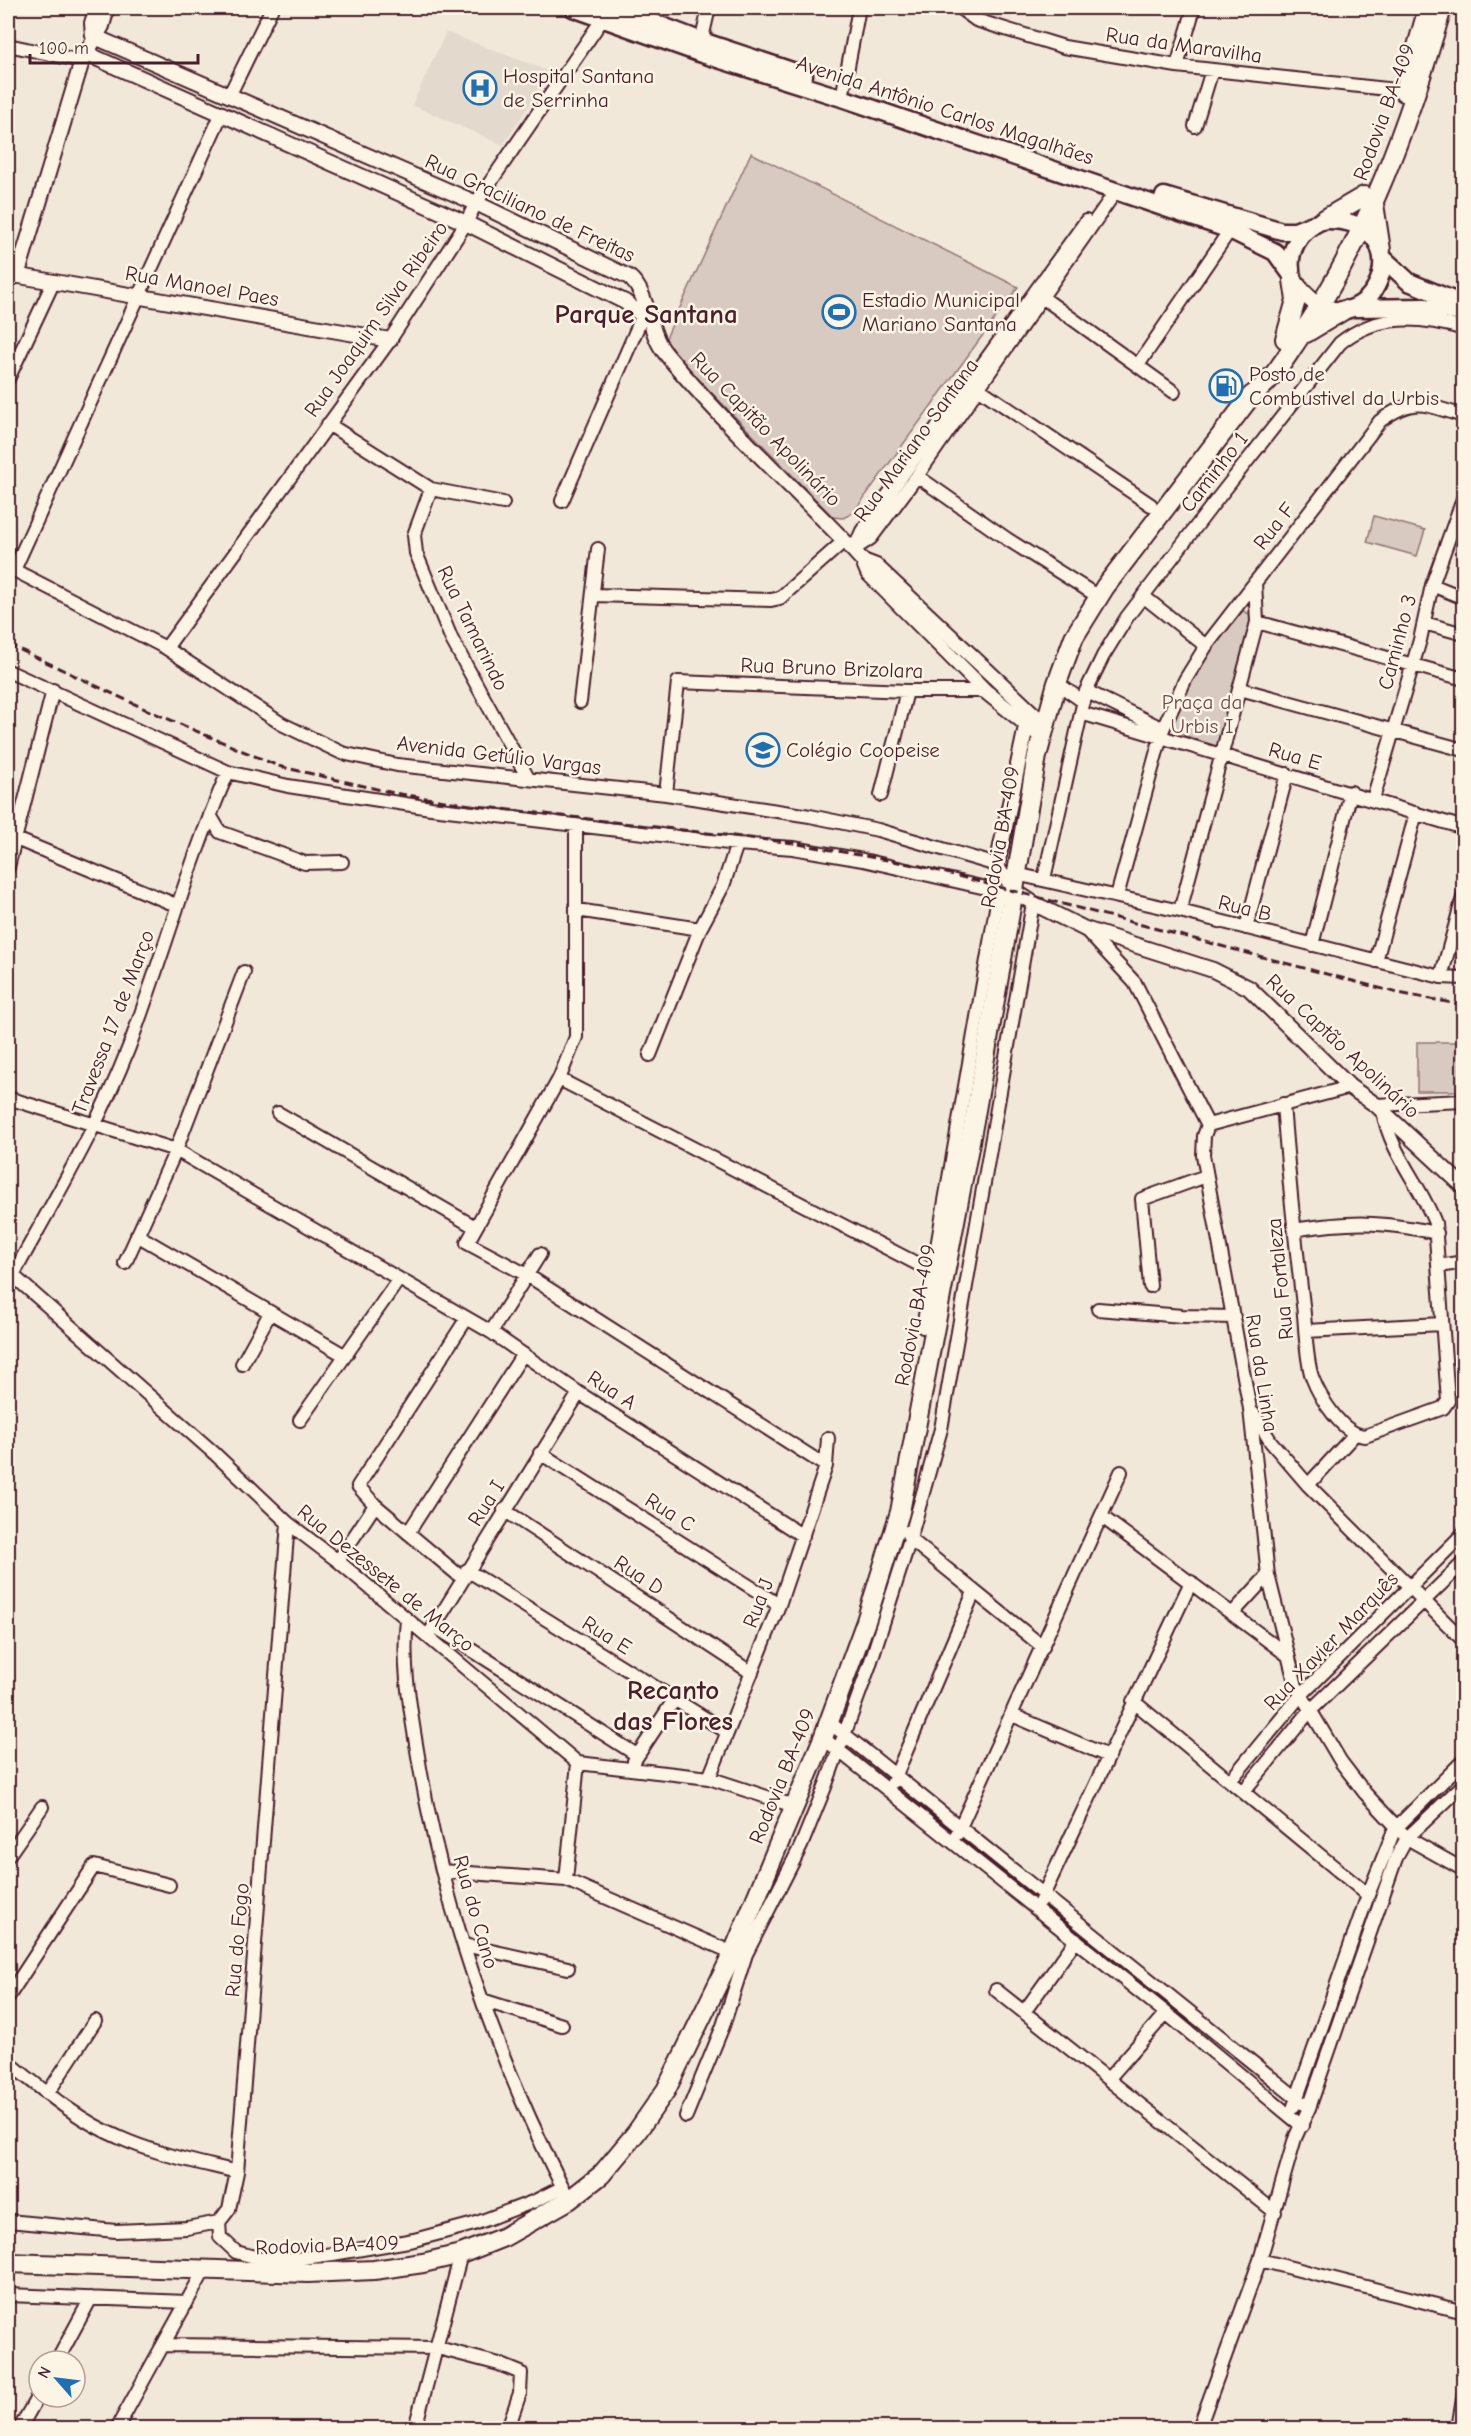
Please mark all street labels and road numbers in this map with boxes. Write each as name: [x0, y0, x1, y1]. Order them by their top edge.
street label: Rua da Maravilha: [1104, 22, 1264, 68]
street label: Rodovia BA-409: [1348, 40, 1420, 184]
street label: Avenida Antônio Carlos Magalhães: [793, 51, 1097, 169]
street label: Rua Graciliano de Freitas: [421, 149, 639, 267]
street label: Rua Joaquim Silva Ribeiro: [299, 217, 453, 421]
street label: Rua Manoel Paes: [123, 261, 281, 311]
street label: Rua Capitão Apolinário: [686, 347, 846, 511]
street label: Rua Mariano Santana: [849, 354, 983, 526]
street label: Caminho 1: [1175, 427, 1253, 517]
street label: Rua F: [1248, 498, 1300, 554]
street label: Rua Tamarindo: [432, 562, 514, 694]
street label: Caminho 3: [1373, 592, 1421, 692]
street label: Rua Bruno Brizolara: [740, 653, 924, 683]
street label: Avenida Getúlio Vargas: [396, 731, 602, 779]
street label: Rua E: [1266, 737, 1324, 775]
street label: Rodovia BA-409: [976, 764, 1024, 910]
street label: Rua B: [1216, 890, 1274, 926]
street label: Travessa 17 de Março: [67, 927, 159, 1117]
street label: Rua Captão Apolinário: [1261, 969, 1425, 1123]
street label: Rua Fortaleza: [1262, 1217, 1298, 1341]
street label: Rodovia BA-409: [890, 1242, 940, 1388]
street label: Rua da Linha: [1241, 1312, 1283, 1434]
street label: Rua A: [583, 1365, 641, 1415]
street label: Rua I: [463, 1476, 509, 1530]
street label: Rua C: [641, 1488, 699, 1537]
street label: Rua Dezessete de Março: [293, 1499, 479, 1657]
street label: Rua D: [610, 1550, 668, 1600]
street label: Rua Xavier Marquês: [1259, 1567, 1403, 1715]
street label: Rua J: [738, 1575, 778, 1631]
street label: Rua E: [578, 1611, 636, 1659]
street label: Rodovia BA-409: [744, 1705, 820, 1847]
street label: Rua do Cano: [448, 1853, 504, 1971]
street label: Rua do Fogo: [220, 1882, 254, 1998]
street label: Rodovia BA-409: [255, 2230, 399, 2260]

